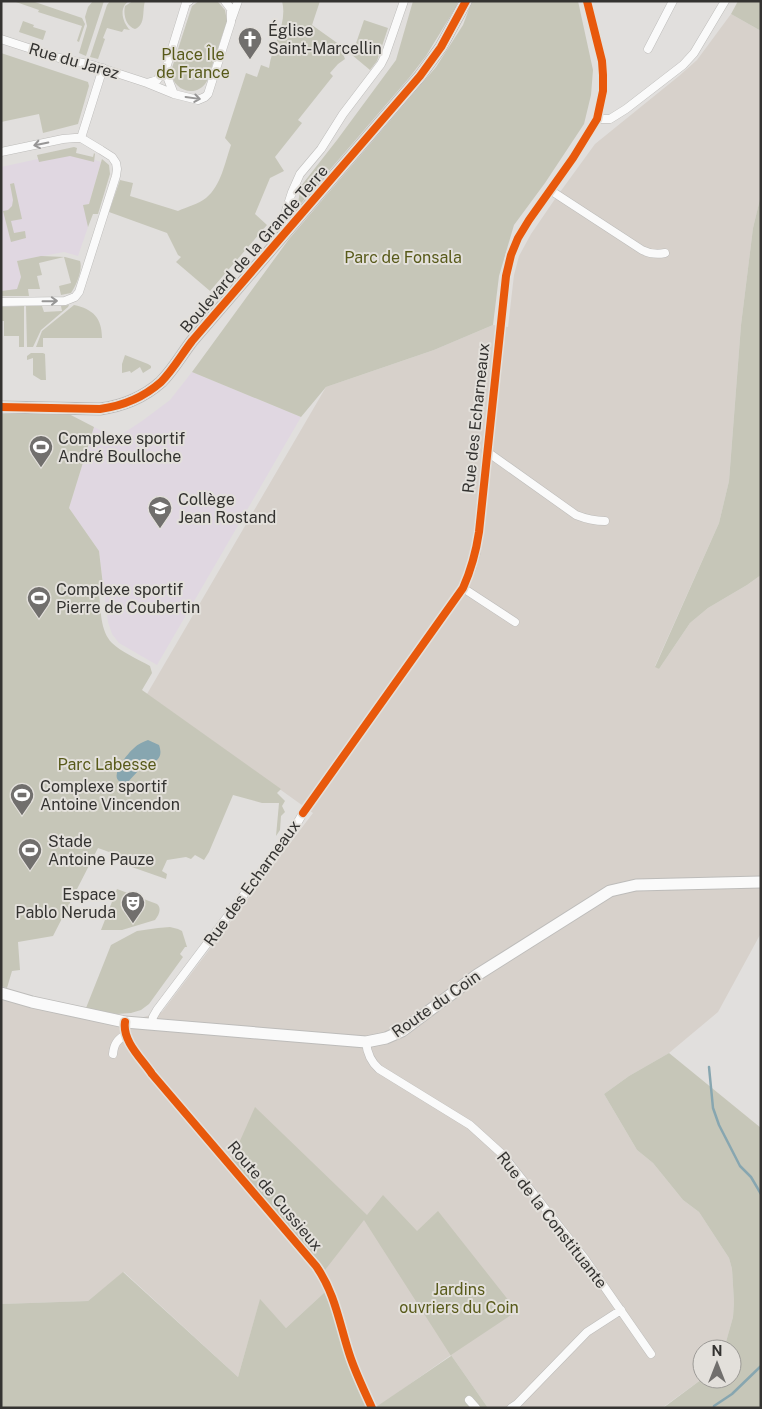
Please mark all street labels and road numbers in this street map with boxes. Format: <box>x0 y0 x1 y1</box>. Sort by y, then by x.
street label: Rue du Jarez <box>27 39 122 83</box>
street label: Boulevard de la Grande Terre <box>176 161 332 337</box>
street label: Rue des Echarneaux <box>459 342 493 494</box>
street label: Rue des Echarneaux <box>200 816 304 950</box>
street label: Route du Coin <box>388 967 484 1041</box>
street label: Route de Cussieux <box>223 1137 327 1255</box>
street label: Rue de la Constituante <box>493 1148 611 1292</box>

